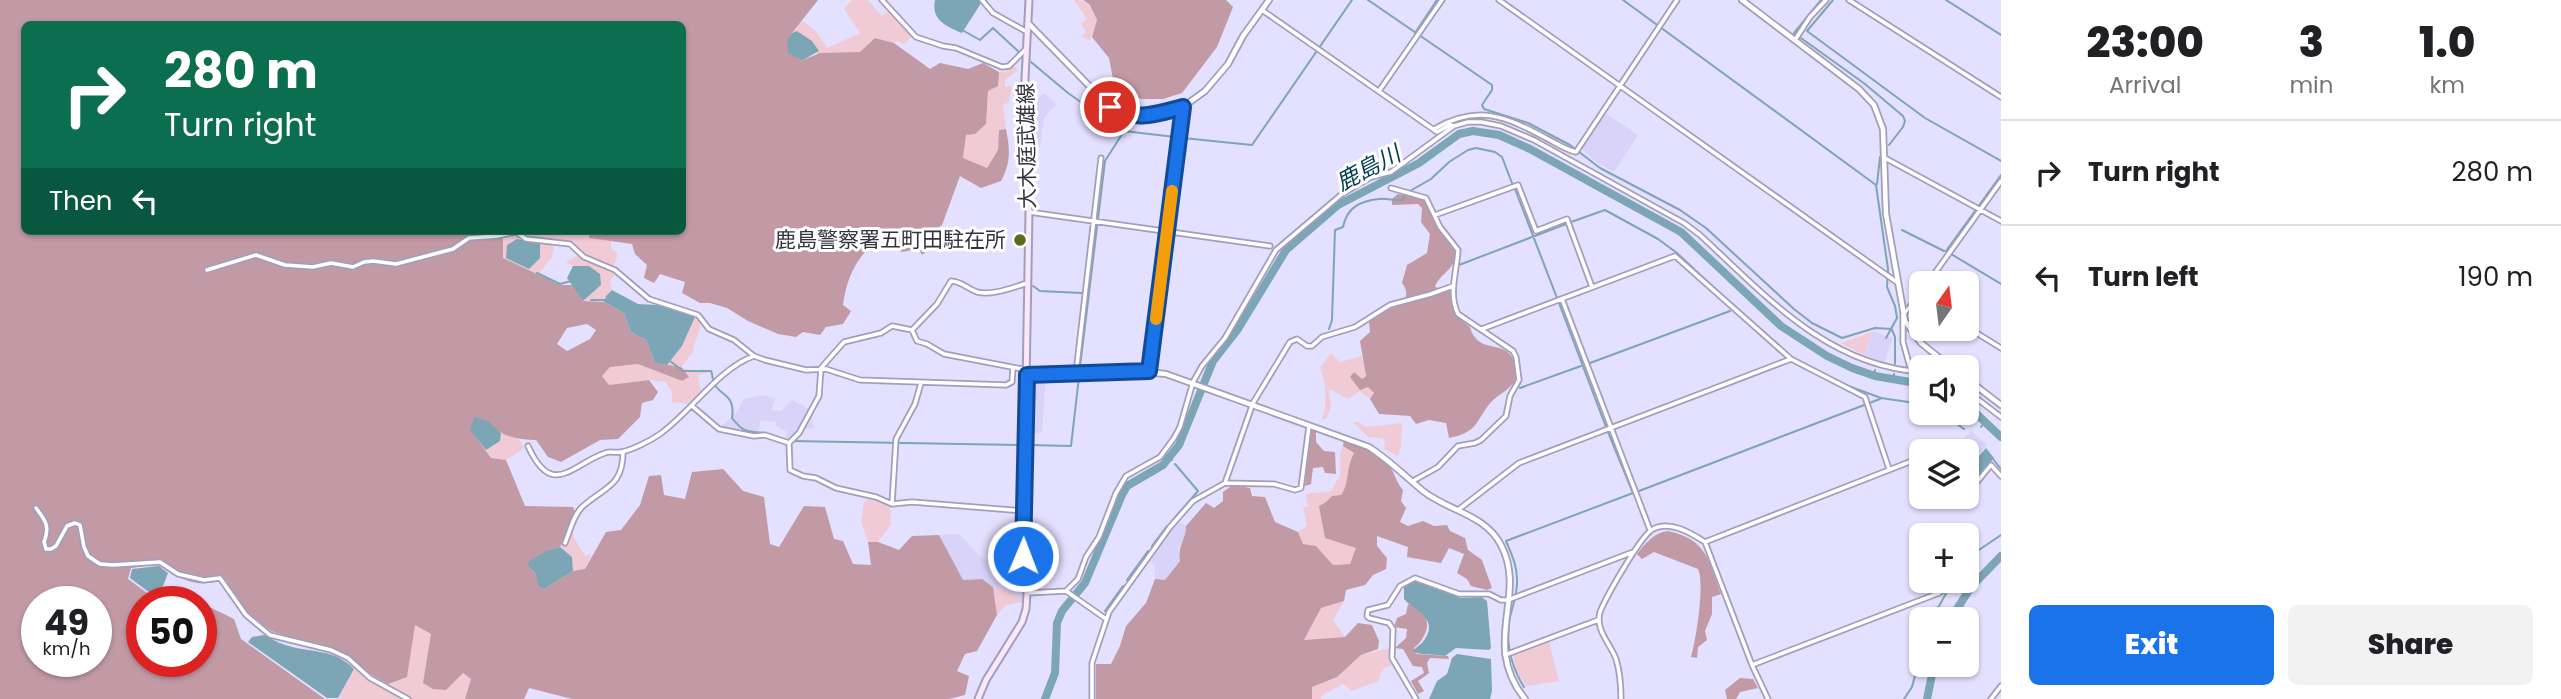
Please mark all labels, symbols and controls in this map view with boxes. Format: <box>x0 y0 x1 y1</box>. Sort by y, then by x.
text: 23:00 <box>2087 13 2204 72</box>
text: 3 <box>2299 13 2324 72</box>
text: 1.0 <box>2419 13 2475 72</box>
text: 280 m <box>164 37 318 105</box>
icon: right <box>49 49 140 140</box>
text: Arrival <box>2109 69 2181 101</box>
text: min <box>2289 69 2333 101</box>
text: km <box>2429 69 2465 101</box>
pin <box>1080 77 1140 137</box>
street label: 大木庭武雄線 <box>1011 83 1042 209</box>
icon: arrive <box>1091 88 1129 126</box>
text: Turn right <box>164 102 316 147</box>
water label: 鹿島川 <box>1330 136 1409 198</box>
icon: right <box>2029 154 2067 192</box>
text: Turn right <box>2088 154 2220 190</box>
text: 280 m <box>2452 154 2533 190</box>
icon: left <box>126 182 164 220</box>
text: Then <box>49 183 112 219</box>
place label: 鹿島警察署五町田駐在所 <box>775 225 1006 254</box>
marker: 鹿島警察署五町田駐在所 <box>1012 232 1028 248</box>
icon: left <box>2029 259 2067 297</box>
text: Turn left <box>2088 259 2199 295</box>
text: 190 m <box>2458 259 2533 295</box>
north arrow <box>1909 271 1979 341</box>
map controls <box>1909 271 1979 677</box>
button: sound <box>1909 355 1979 425</box>
button: layers <box>1909 439 1979 509</box>
position arrow <box>986 519 1060 593</box>
button: + <box>1909 523 1979 593</box>
speed limit sign: 50 <box>126 586 217 677</box>
text: 49 <box>44 598 89 647</box>
button: Exit <box>2029 605 2274 685</box>
button: Share <box>2288 605 2533 685</box>
button: − <box>1909 607 1979 677</box>
text: km/h <box>43 636 90 661</box>

